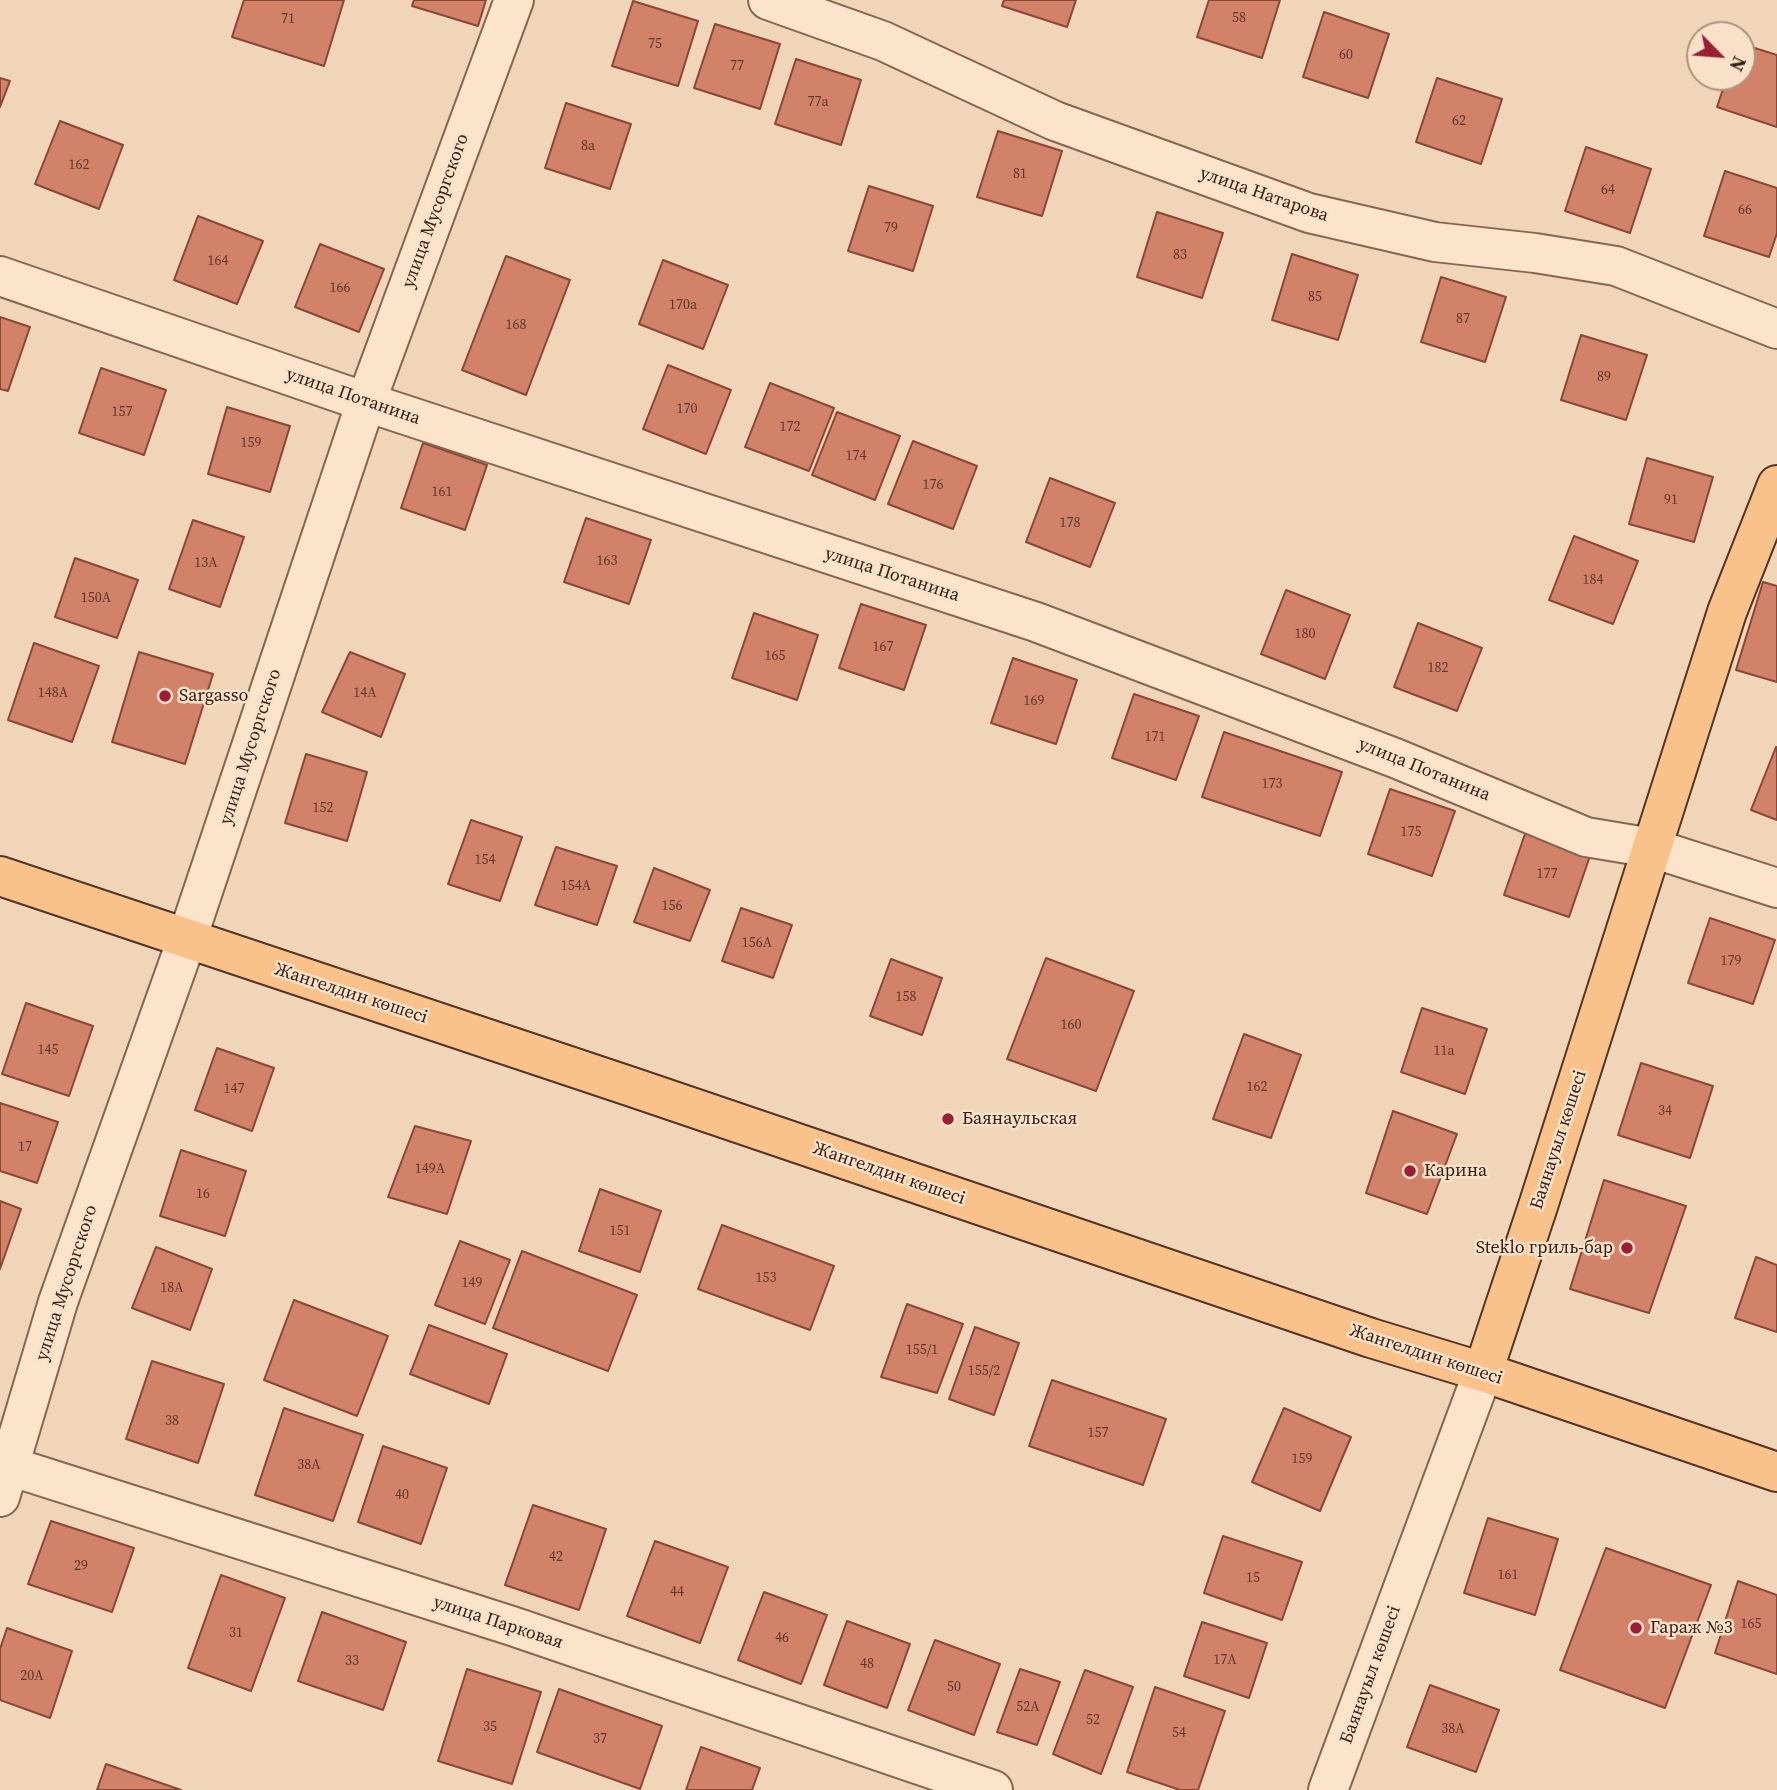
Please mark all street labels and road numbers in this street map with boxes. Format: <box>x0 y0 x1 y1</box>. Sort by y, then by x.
street label: улица Мусоргского <box>398 131 474 291</box>
street label: улица Натарова <box>1197 163 1331 227</box>
street label: улица Потанина <box>283 364 423 430</box>
street label: улица Потанина <box>822 543 962 607</box>
street label: улица Мусоргского <box>216 666 286 828</box>
street label: улица Потанина <box>1355 734 1493 806</box>
street label: Жангелдин көшесі <box>272 959 430 1029</box>
street label: Баянауыл көшесі <box>1526 1068 1592 1212</box>
street label: Жангелдин көшесі <box>810 1138 968 1210</box>
street label: улица Мусоргского <box>32 1202 102 1364</box>
street label: Жангелдин көшесі <box>1347 1320 1505 1390</box>
street label: улица Парковая <box>430 1592 566 1654</box>
street label: Баянауыл көшесі <box>1336 1603 1406 1747</box>

